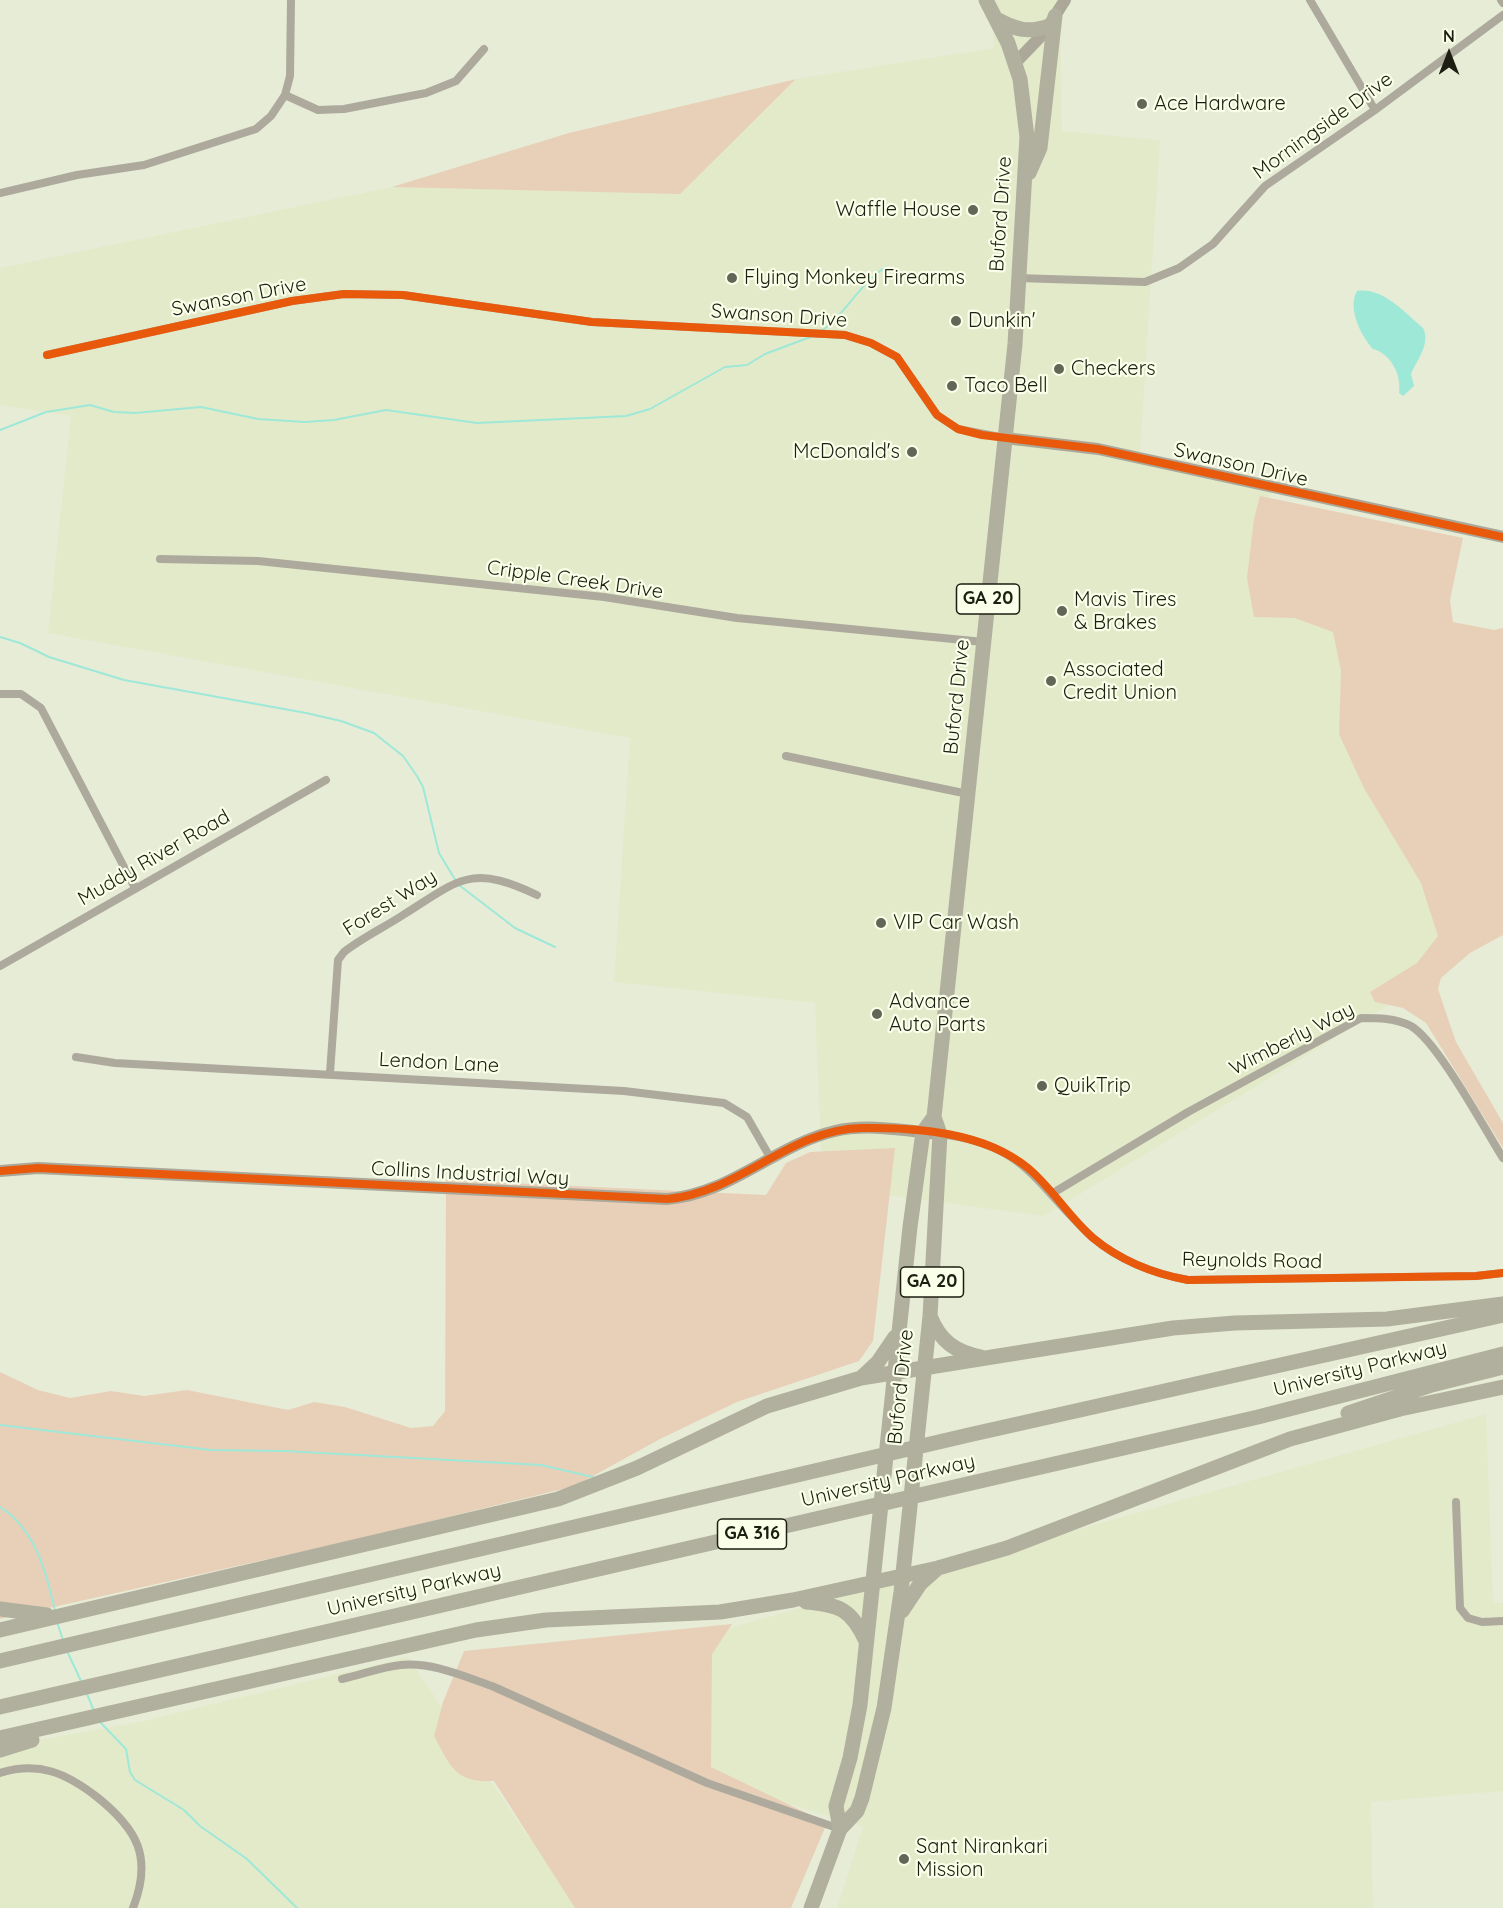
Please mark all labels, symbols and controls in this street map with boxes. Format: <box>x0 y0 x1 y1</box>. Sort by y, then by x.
north arrow <box>1419 24 1479 84</box>
text: N <box>1443 26 1455 46</box>
street label: Morningside Drive <box>1249 67 1397 185</box>
place label: Ace Hardware <box>1154 92 1286 116</box>
marker: Ace Hardware <box>1135 97 1149 111</box>
street label: Buford Drive <box>985 155 1017 273</box>
place label: Waffle House <box>835 198 961 222</box>
marker: Waffle House <box>966 203 980 217</box>
place label: Flying Monkey Firearms <box>744 266 965 290</box>
marker: Flying Monkey Firearms <box>725 271 739 285</box>
street label: Swanson Drive <box>170 272 308 322</box>
street label: Swanson Drive <box>710 299 848 333</box>
place label: Dunkin' <box>968 309 1036 333</box>
marker: Dunkin' <box>949 314 963 328</box>
place label: Checkers <box>1071 357 1156 381</box>
marker: Checkers <box>1052 362 1066 376</box>
place label: Taco Bell <box>964 374 1048 398</box>
marker: Taco Bell <box>945 379 959 393</box>
street label: Swanson Drive <box>1172 438 1310 492</box>
place label: McDonald's <box>793 440 900 464</box>
marker: McDonald's <box>905 445 919 459</box>
street label: Cripple Creek Drive <box>485 556 665 604</box>
road number: GA 20 <box>956 584 1020 614</box>
place label: Mavis Tires & Brakes <box>1074 588 1176 635</box>
marker: Mavis Tires & Brakes <box>1055 604 1069 618</box>
street label: Buford Drive <box>939 638 975 756</box>
place label: Associated Credit Union <box>1063 658 1177 705</box>
marker: Associated Credit Union <box>1044 674 1058 688</box>
street label: Muddy River Road <box>74 805 234 911</box>
street label: Forest Way <box>339 865 441 941</box>
place label: VIP Car Wash <box>893 911 1019 935</box>
marker: VIP Car Wash <box>874 916 888 930</box>
place label: Advance Auto Parts <box>889 990 986 1037</box>
street label: Wimberly Way <box>1226 997 1358 1081</box>
marker: Advance Auto Parts <box>870 1007 884 1021</box>
street label: Lendon Lane <box>378 1048 500 1078</box>
place label: QuikTrip <box>1054 1074 1131 1098</box>
marker: QuikTrip <box>1035 1079 1049 1093</box>
street label: Collins Industrial Way <box>370 1157 570 1191</box>
street label: Reynolds Road <box>1182 1248 1322 1274</box>
road number: GA 20 <box>900 1267 964 1297</box>
street label: Buford Drive <box>883 1328 919 1446</box>
street label: University Parkway <box>1271 1336 1449 1402</box>
street label: University Parkway <box>799 1449 977 1513</box>
road number: GA 316 <box>718 1519 786 1549</box>
street label: University Parkway <box>325 1558 503 1622</box>
place label: Sant Nirankari Mission <box>916 1835 1048 1882</box>
marker: Sant Nirankari Mission <box>897 1852 911 1866</box>

